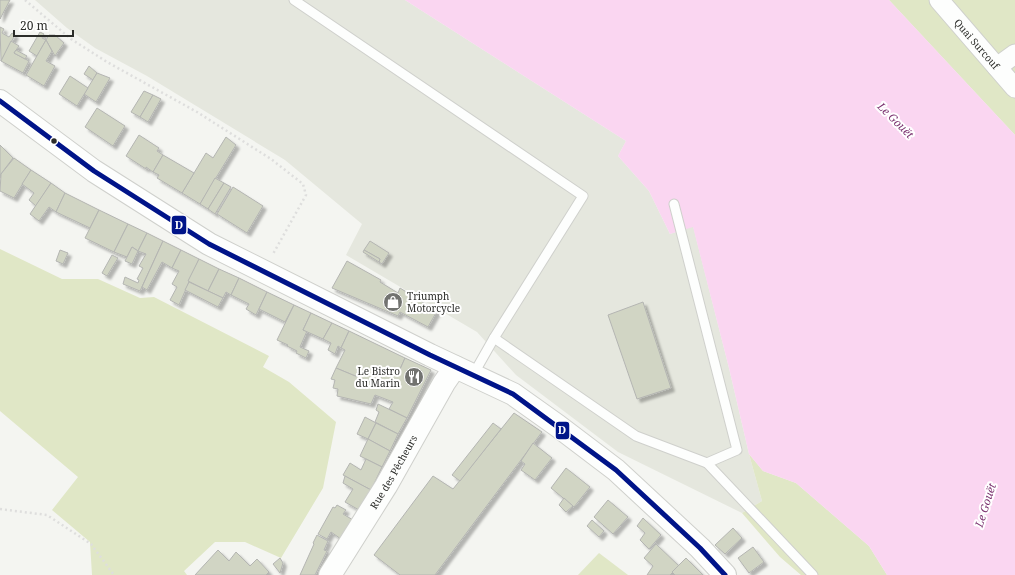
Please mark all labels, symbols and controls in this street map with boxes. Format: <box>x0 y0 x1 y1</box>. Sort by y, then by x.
scale bar <box>14 12 73 38</box>
street label: Quai Surcouf <box>951 16 1003 73</box>
text: 20 m <box>20 17 48 34</box>
water label: Le Gouët <box>874 98 918 142</box>
unlabelled marker <box>49 136 59 146</box>
line badge: D <box>171 215 187 235</box>
text: D <box>175 217 183 232</box>
place label: Triumph Motorcycle <box>407 289 460 315</box>
shop icon: Triumph Motorcycle <box>382 291 404 313</box>
place label: Le Bistro du Marin <box>356 364 401 390</box>
restaurant icon: Le Bistro du Marin <box>403 366 425 388</box>
line badge: D <box>555 421 570 440</box>
text: D <box>558 422 566 437</box>
street label: Rue des Pêcheurs <box>366 432 421 512</box>
water label: Le Gouët <box>971 480 999 530</box>

